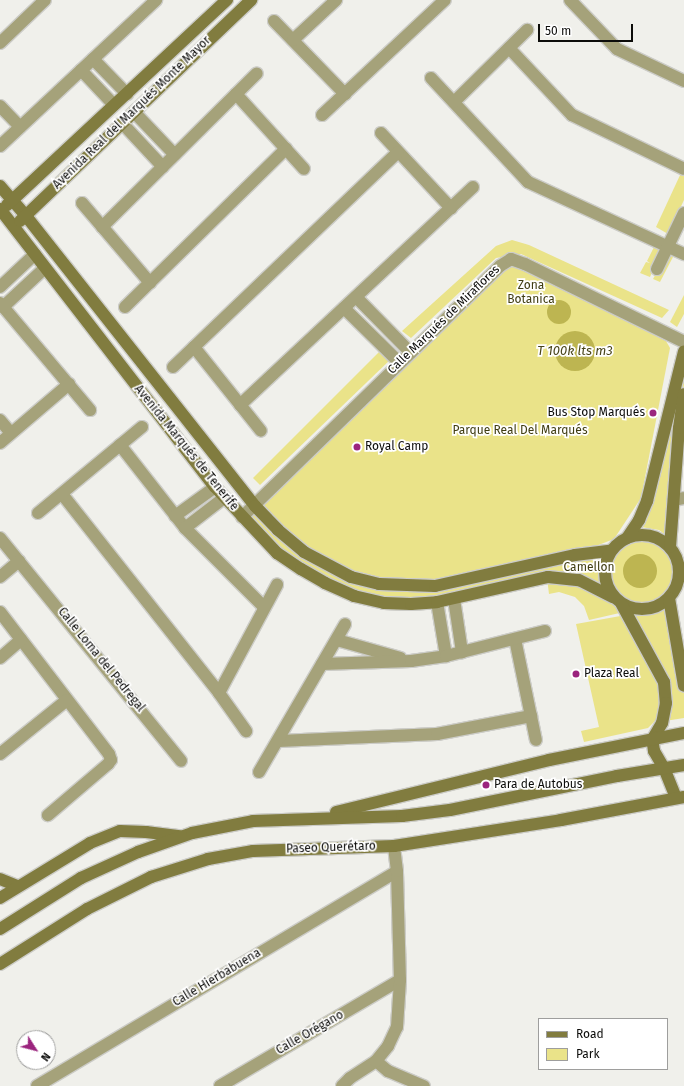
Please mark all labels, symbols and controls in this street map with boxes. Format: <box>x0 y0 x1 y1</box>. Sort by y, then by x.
scale bar <box>540 16 635 42</box>
text: 50 m <box>545 24 571 38</box>
street label: Avenida Real del Marqués Monte Mayor <box>50 34 214 192</box>
street label: Calle Marqués de Miraflores <box>385 263 503 377</box>
park label: Zona Botanica <box>507 279 555 307</box>
water label: T 100k lts m3 <box>537 343 613 359</box>
street label: Avenida Marqués de Tenerife <box>131 382 241 514</box>
place label: Bus Stop Marqués <box>547 406 645 420</box>
marker: Bus Stop Marqués <box>648 408 658 418</box>
park label: Parque Real Del Marqués <box>453 424 587 438</box>
place label: Royal Camp <box>365 440 428 454</box>
marker: Royal Camp <box>352 442 362 452</box>
park label: Camellon <box>564 561 614 575</box>
street label: Calle Loma del Pedregal <box>55 605 147 715</box>
place label: Plaza Real <box>584 667 639 681</box>
marker: Plaza Real <box>571 669 581 679</box>
place label: Para de Autobus <box>494 778 582 792</box>
marker: Para de Autobus <box>481 780 491 790</box>
street label: Paseo Querétaro <box>286 839 376 857</box>
street label: Calle Hierbabuena <box>170 946 264 1010</box>
street label: Calle Orégano <box>274 1008 346 1058</box>
legend <box>538 1018 668 1070</box>
text: Road <box>576 1027 604 1041</box>
north arrow <box>16 1030 56 1070</box>
text: Park <box>576 1047 600 1061</box>
text: N <box>38 1050 53 1064</box>

